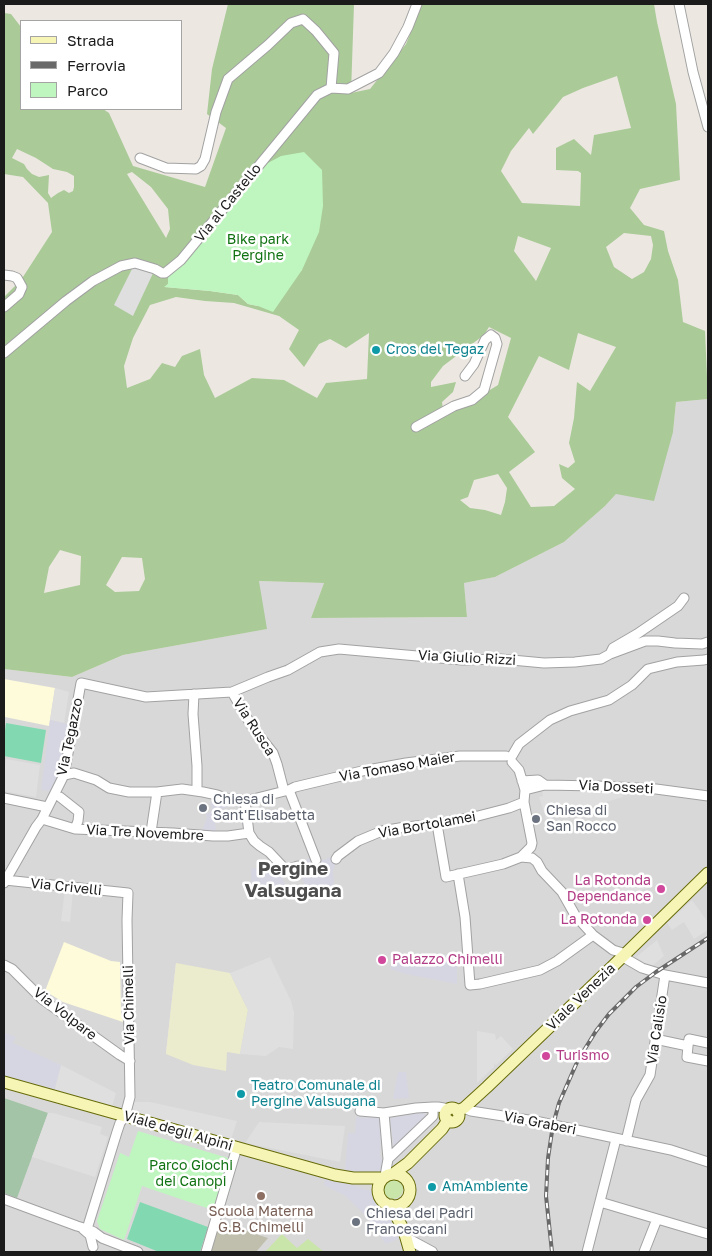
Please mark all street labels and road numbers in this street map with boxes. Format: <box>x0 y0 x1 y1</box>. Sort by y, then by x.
street label: Via al Castello <box>191 160 265 246</box>
street label: Via Giulio Rizzi <box>418 647 516 669</box>
street label: Via Rusca <box>229 695 279 759</box>
street label: Via Tegazzo <box>54 696 86 778</box>
street label: Via Tomaso Maier <box>338 749 456 785</box>
street label: Via Dosseti <box>578 777 654 797</box>
street label: Via Bortolamei <box>377 808 477 842</box>
street label: Via Tre Novembre <box>86 822 204 844</box>
street label: Via Crivelli <box>29 875 103 899</box>
street label: Viale Venezia <box>543 960 619 1034</box>
street label: Via Chimelli <box>120 965 138 1045</box>
street label: Via Volpare <box>30 984 100 1044</box>
street label: Via Calisio <box>643 994 671 1066</box>
street label: Viale degli Alpini <box>122 1107 234 1155</box>
street label: Via Graberi <box>502 1108 578 1138</box>

